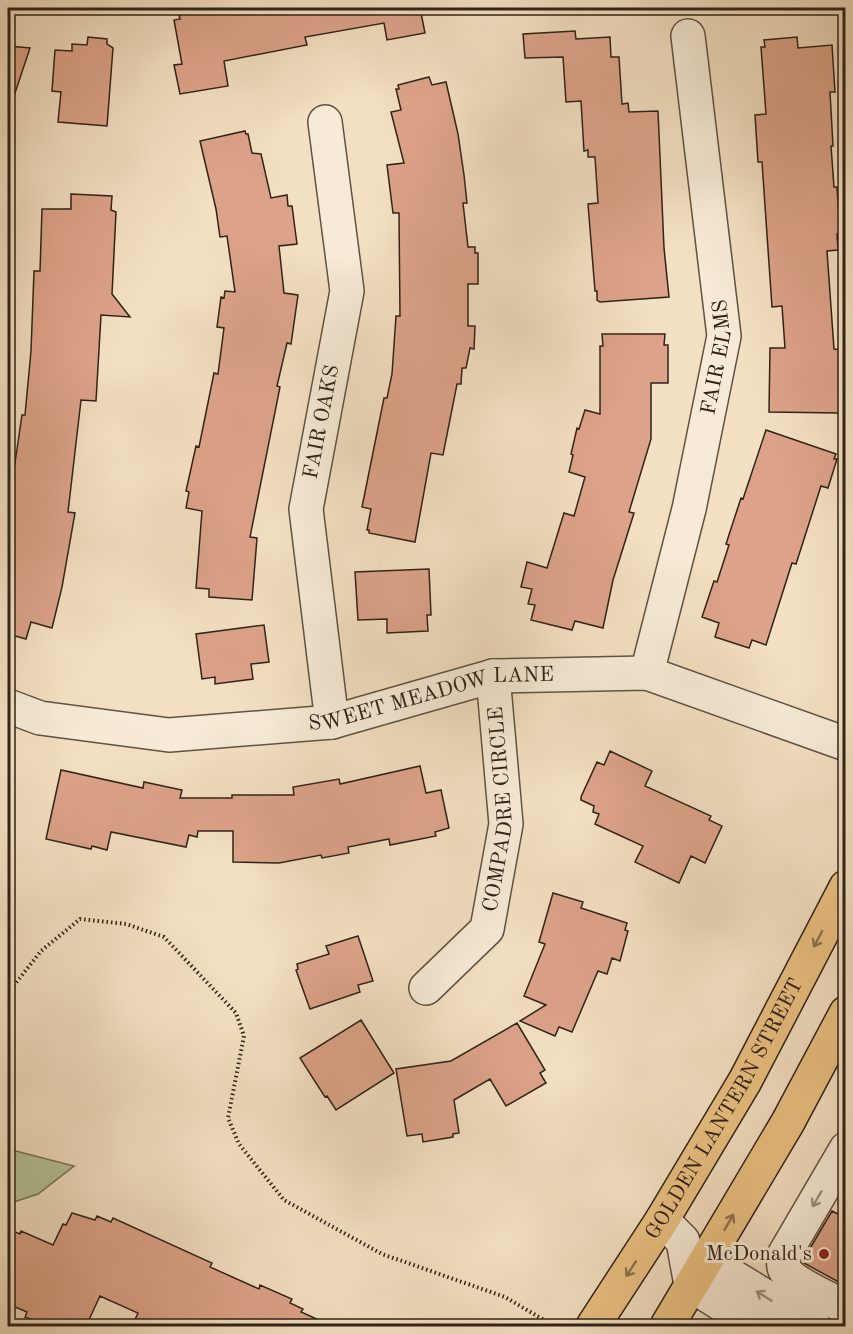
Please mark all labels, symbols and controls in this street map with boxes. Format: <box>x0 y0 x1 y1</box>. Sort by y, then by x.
street label: FAIR ELMS <box>698 298 735 417</box>
street label: FAIR OAKS <box>301 363 343 481</box>
street label: SWEET MEADOW LANE <box>307 664 554 735</box>
street label: COMPADRE CIRCLE <box>480 706 517 914</box>
one-way arrow <box>812 930 824 947</box>
street label: GOLDEN LANTERN STREET <box>642 975 807 1243</box>
one-way arrow <box>810 1190 822 1207</box>
one-way arrow <box>723 1214 735 1231</box>
place label: McDonald's <box>706 1244 812 1265</box>
marker: McDonald's <box>817 1247 831 1261</box>
one-way arrow <box>624 1260 636 1277</box>
one-way arrow <box>756 1289 773 1301</box>

